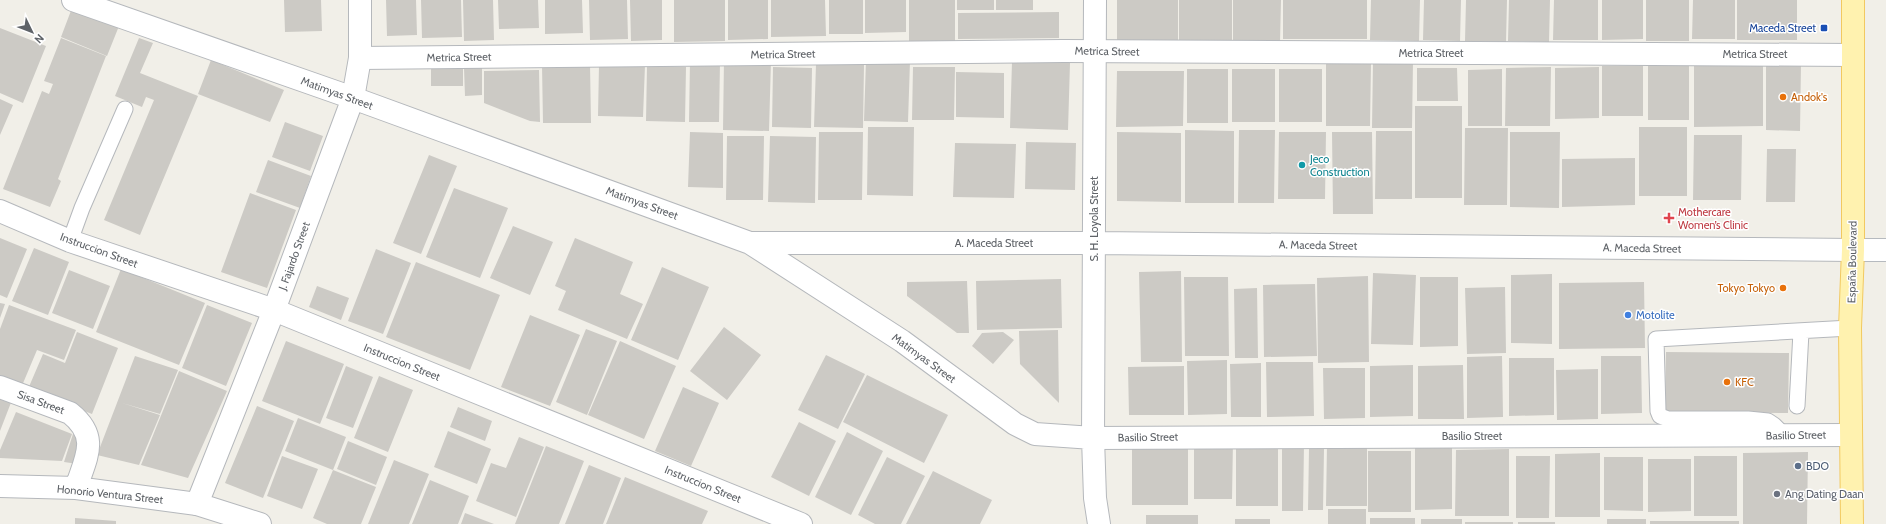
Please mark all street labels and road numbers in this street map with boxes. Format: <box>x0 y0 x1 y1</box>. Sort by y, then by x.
street label: Metrica Street <box>1074 43 1140 59</box>
street label: Metrica Street <box>750 46 816 62</box>
street label: Metrica Street <box>1399 46 1464 60</box>
street label: Metrica Street <box>1723 47 1788 61</box>
street label: Metrica Street <box>426 49 492 65</box>
street label: Matimyas Street <box>299 73 375 113</box>
street label: S. H. Loyola Street <box>1087 176 1101 262</box>
street label: Matimyas Street <box>604 183 680 223</box>
street label: J. Fajardo Street <box>275 220 313 293</box>
street label: España Boulevard <box>1844 221 1860 303</box>
street label: Instruccion Street <box>58 229 140 271</box>
street label: A. Maceda Street <box>955 236 1033 250</box>
street label: A. Maceda Street <box>1279 237 1358 253</box>
street label: A. Maceda Street <box>1603 240 1682 256</box>
street label: Matimyas Street <box>889 330 959 386</box>
street label: Instruccion Street <box>362 340 443 384</box>
street label: Sisa Street <box>15 387 67 417</box>
street label: Basilio Street <box>1766 427 1827 443</box>
street label: Basilio Street <box>1118 429 1179 445</box>
street label: Basilio Street <box>1442 429 1503 443</box>
street label: Instruccion Street <box>663 462 744 506</box>
street label: Honorio Ventura Street <box>56 481 164 507</box>

